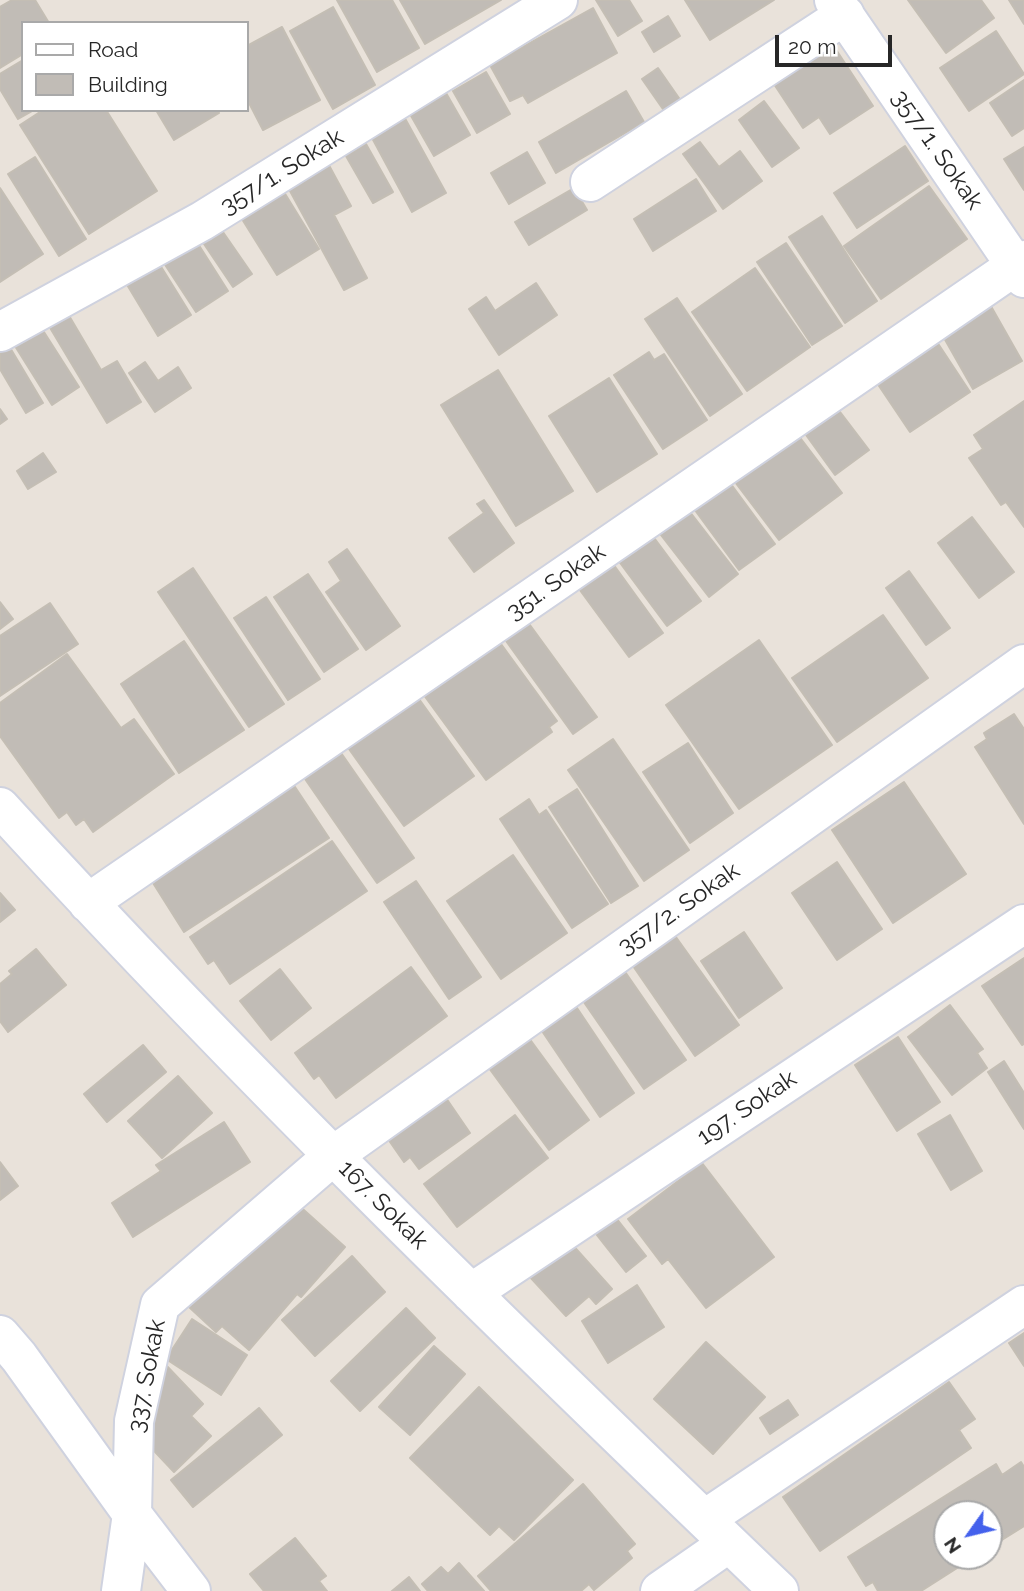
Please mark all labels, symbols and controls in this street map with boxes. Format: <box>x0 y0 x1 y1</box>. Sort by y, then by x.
legend <box>21 21 248 112</box>
scale bar <box>779 21 896 65</box>
text: 20 m <box>788 34 836 59</box>
text: Road <box>88 37 138 62</box>
text: Building <box>88 72 168 97</box>
street label: 357/1. Sokak <box>885 85 989 215</box>
street label: 357/1. Sokak <box>215 123 349 221</box>
street label: 351. Sokak <box>501 537 611 627</box>
street label: 357/2. Sokak <box>613 857 745 961</box>
street label: 197. Sokak <box>692 1064 802 1152</box>
street label: 167. Sokak <box>333 1155 433 1255</box>
street label: 337. Sokak <box>122 1317 172 1435</box>
north arrow <box>933 1500 1003 1570</box>
text: N <box>939 1533 965 1558</box>

